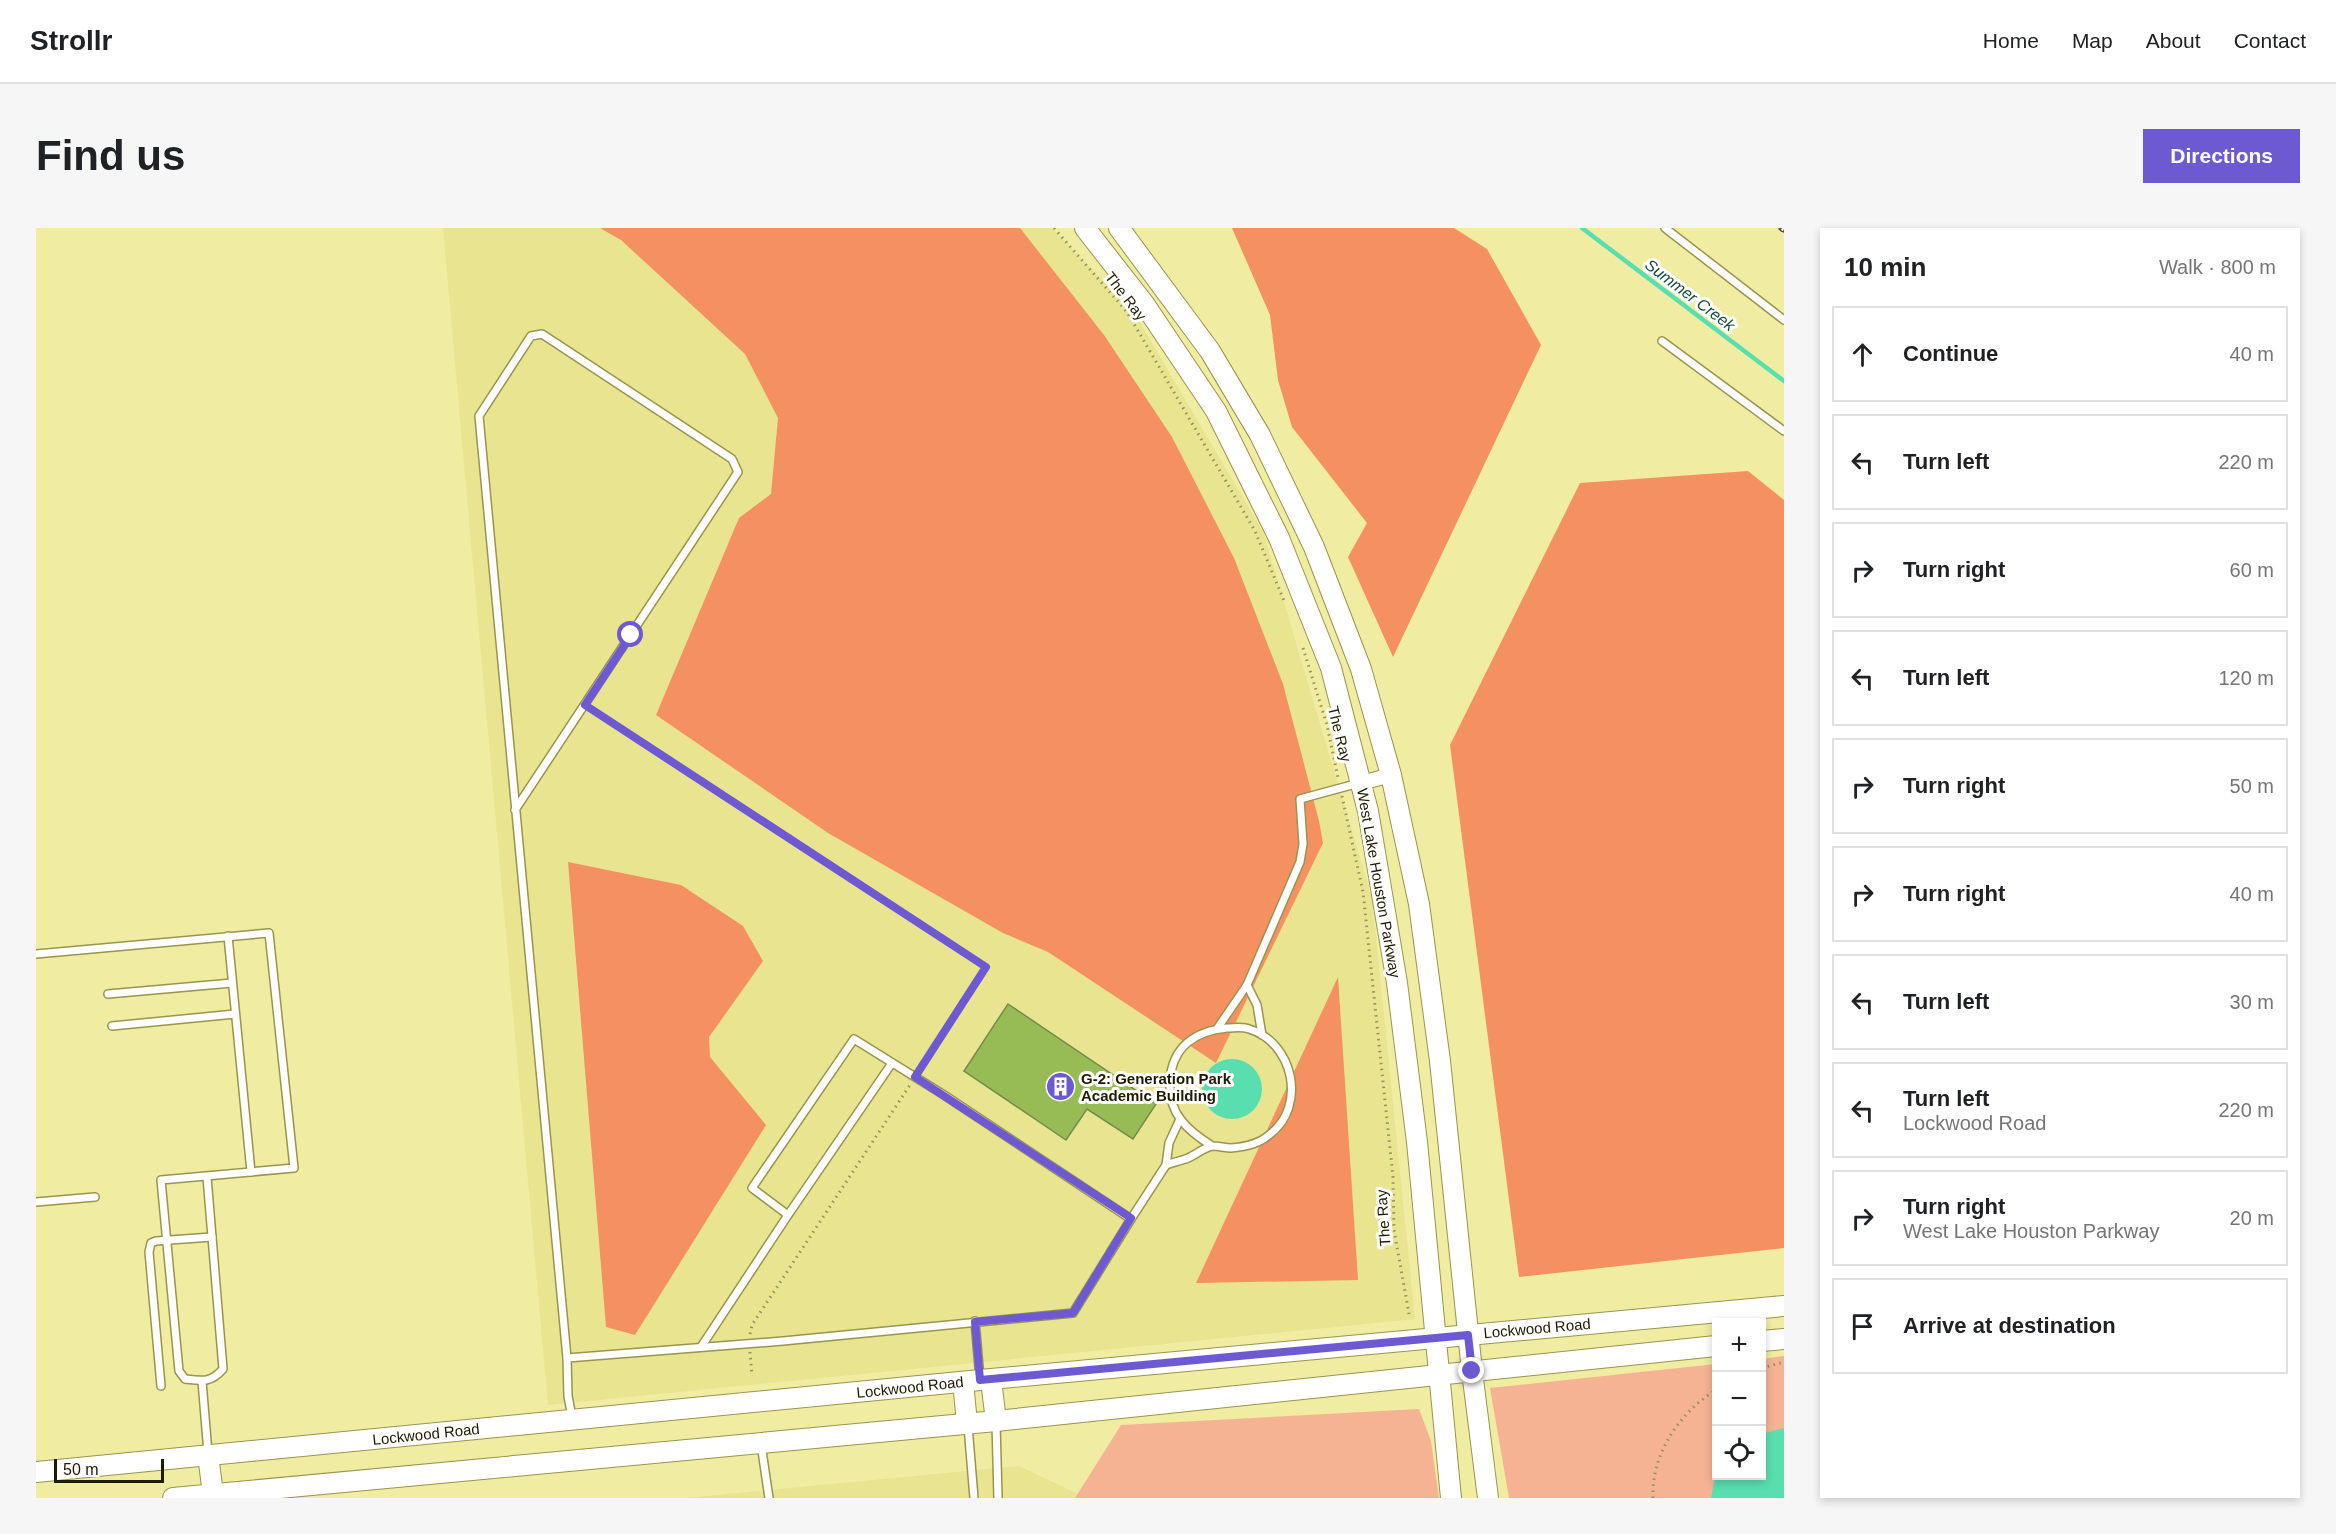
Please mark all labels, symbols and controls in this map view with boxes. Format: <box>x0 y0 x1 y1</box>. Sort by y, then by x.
text: Strollr <box>30 25 112 56</box>
text: Home <box>1983 29 2039 52</box>
text: Map <box>2072 29 2113 52</box>
text: About <box>2146 29 2201 52</box>
text: Contact <box>2234 29 2306 52</box>
button: Directions <box>2143 129 2300 183</box>
text: Find us <box>36 132 185 179</box>
text: 10 min <box>1844 252 1926 282</box>
water label: Summer Creek <box>1642 256 1739 335</box>
text: Walk · 800 m <box>2159 256 2276 278</box>
street label: The Ray <box>1102 268 1150 324</box>
icon: ahead <box>1846 338 1879 371</box>
text: Continue <box>1903 341 1998 366</box>
text: 40 m <box>2230 343 2274 365</box>
icon: left <box>1846 446 1879 479</box>
text: Turn left <box>1903 449 1989 474</box>
text: 220 m <box>2218 451 2274 473</box>
icon: right <box>1846 554 1879 587</box>
text: Turn right <box>1903 557 2005 582</box>
text: 60 m <box>2230 559 2274 581</box>
route start <box>617 621 643 647</box>
icon: left <box>1846 662 1879 695</box>
text: Turn left <box>1903 665 1989 690</box>
text: 120 m <box>2218 667 2274 689</box>
street label: The Ray <box>1325 704 1355 764</box>
icon: right <box>1846 770 1879 803</box>
text: Turn right <box>1903 773 2005 798</box>
text: 50 m <box>2230 775 2274 797</box>
street label: West Lake Houston Parkway <box>1354 787 1404 980</box>
icon: right <box>1846 878 1879 911</box>
text: Turn right <box>1903 881 2005 906</box>
text: 40 m <box>2230 883 2274 905</box>
icon: left <box>1846 986 1879 1019</box>
text: Turn left <box>1903 989 1989 1014</box>
text: 30 m <box>2230 991 2274 1013</box>
place label: G-2: Generation Park Academic Building <box>1081 1070 1232 1104</box>
building icon: G-2: Generation Park Academic Building <box>1044 1071 1076 1103</box>
text: Turn left <box>1903 1086 1989 1111</box>
icon: left <box>1846 1094 1879 1127</box>
text: 220 m <box>2218 1099 2274 1121</box>
text: Lockwood Road <box>1903 1112 2046 1134</box>
street label: The Ray <box>1373 1189 1393 1247</box>
text: Turn right <box>1903 1194 2005 1219</box>
icon: right <box>1846 1202 1879 1235</box>
text: 20 m <box>2230 1207 2274 1229</box>
text: West Lake Houston Parkway <box>1903 1220 2159 1242</box>
icon: arrive <box>1846 1310 1879 1343</box>
text: Arrive at destination <box>1903 1313 2116 1338</box>
street label: Lockwood Road <box>1483 1315 1591 1341</box>
map controls <box>1712 1318 1766 1480</box>
button: + <box>1712 1318 1766 1372</box>
route end <box>1458 1357 1484 1383</box>
button: − <box>1712 1372 1766 1426</box>
street label: Lockwood Road <box>856 1373 964 1401</box>
street label: Lockwood Road <box>372 1420 480 1448</box>
button: locate <box>1712 1426 1766 1480</box>
scale bar <box>54 1456 164 1484</box>
text: 50 m <box>63 1461 99 1478</box>

